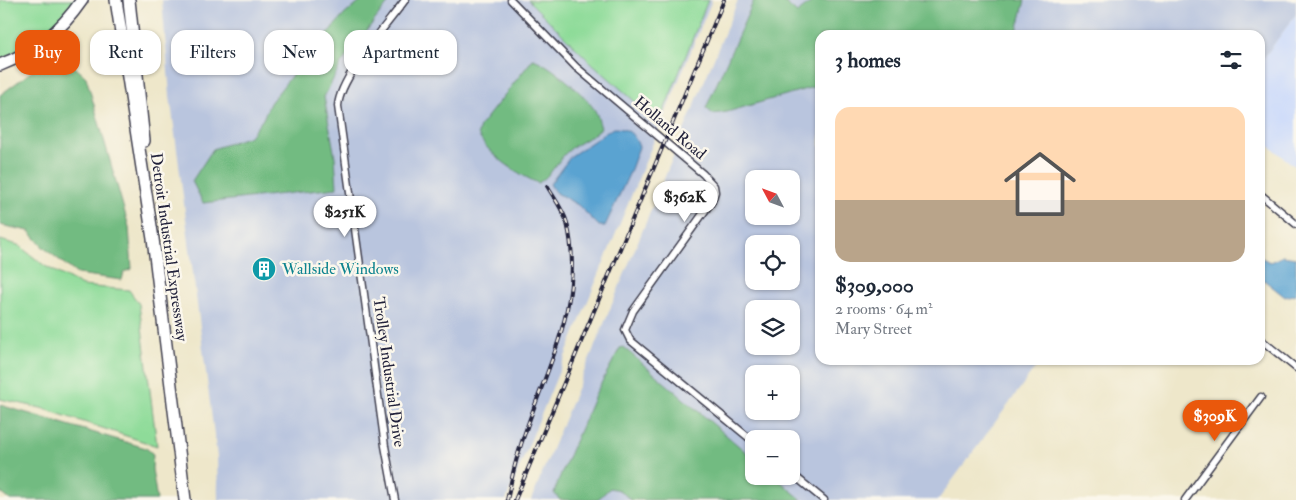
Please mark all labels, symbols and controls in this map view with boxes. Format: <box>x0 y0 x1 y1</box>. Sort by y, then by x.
chip: Buy <box>15 30 80 75</box>
chip: Rent <box>90 30 161 75</box>
chip: Filters <box>171 30 254 75</box>
chip: New <box>264 30 334 75</box>
chip: Apartment <box>344 30 457 75</box>
icon: filters <box>1217 46 1245 74</box>
text: 3 homes <box>835 47 901 74</box>
street label: Holland Road <box>630 92 710 164</box>
icon: home <box>995 139 1085 229</box>
street label: Detroit Industrial Expressway <box>145 151 192 344</box>
north arrow <box>745 170 800 225</box>
map controls <box>745 170 800 485</box>
pin: $362K <box>650 180 720 223</box>
text: $362K <box>664 187 706 207</box>
pin: $251K <box>310 196 380 238</box>
text: $251K <box>324 202 366 222</box>
button: locate <box>745 235 800 290</box>
building icon: Wallside Windows <box>251 256 277 282</box>
place label: Wallside Windows <box>281 259 399 279</box>
text: $309,000 <box>835 272 914 299</box>
street label: Trolley Industrial Drive <box>369 296 409 449</box>
text: 2 rooms · 64 m² <box>835 299 933 319</box>
button: layers <box>745 300 800 355</box>
text: Mary Street <box>835 319 912 339</box>
button: + <box>745 365 800 420</box>
pin: $309K <box>1180 400 1250 442</box>
text: $309K <box>1194 406 1236 426</box>
button: − <box>745 430 800 485</box>

